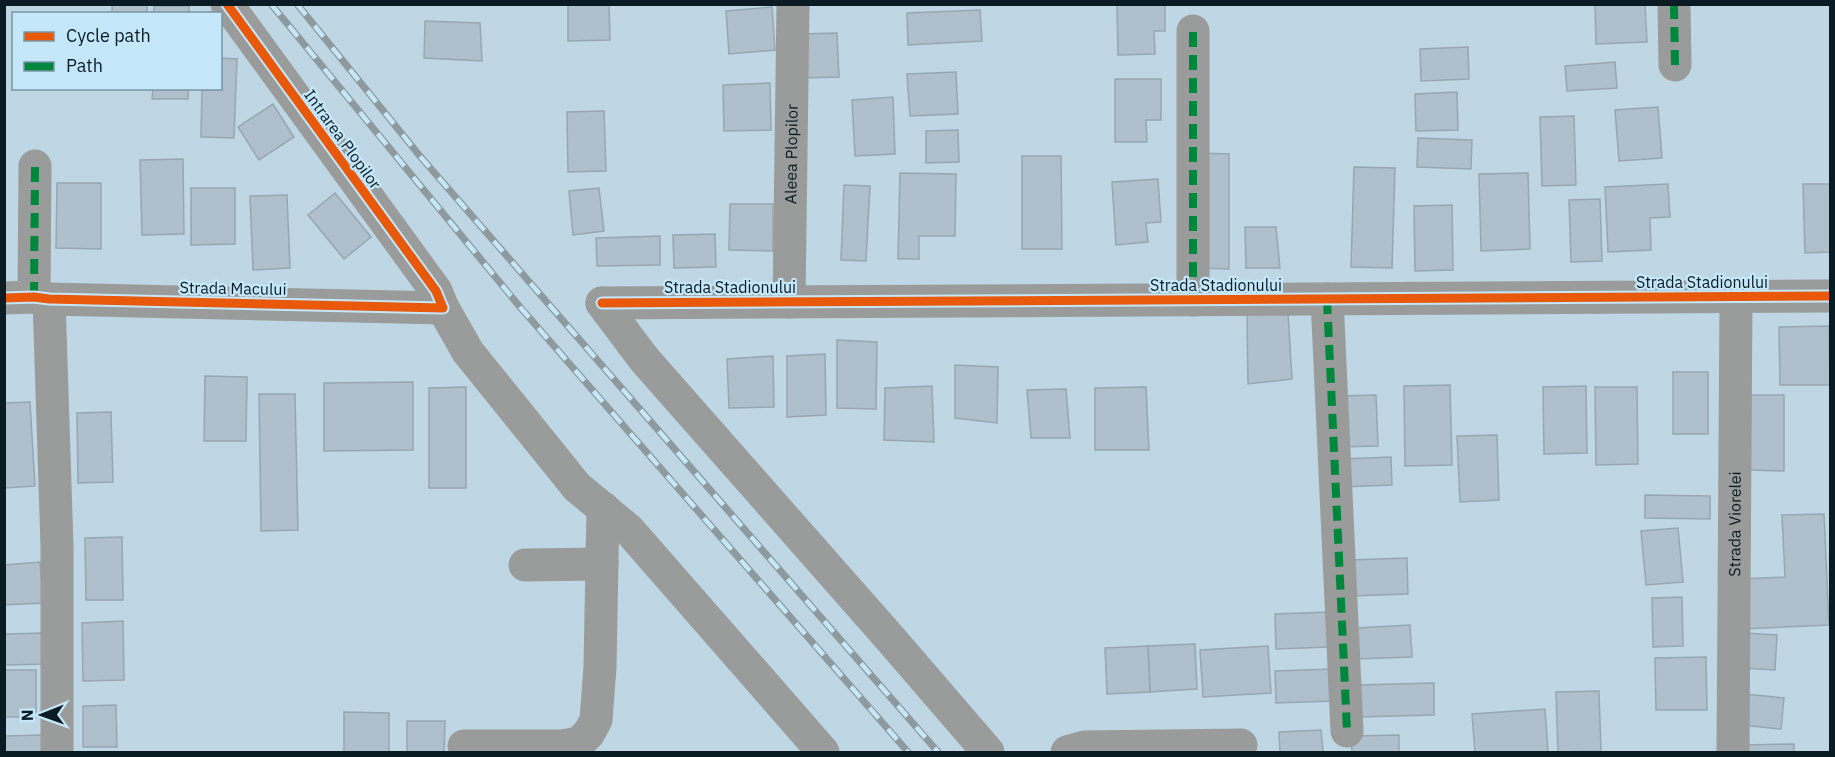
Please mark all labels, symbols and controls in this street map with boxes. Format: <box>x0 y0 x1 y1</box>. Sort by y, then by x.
legend <box>12 12 222 90</box>
text: Cycle path <box>66 24 151 47</box>
text: Path <box>66 54 103 77</box>
street label: Intrarea Plopilor <box>300 85 386 193</box>
street label: Aleea Plopilor <box>780 104 802 204</box>
street label: Strada Stadionului <box>1636 272 1768 292</box>
street label: Strada Stadionului <box>1150 275 1282 295</box>
street label: Strada Macului <box>179 277 287 299</box>
street label: Strada Stadionului <box>664 277 796 297</box>
street label: Strada Viorelei <box>1724 471 1745 577</box>
north arrow <box>12 685 72 745</box>
text: N <box>17 709 37 721</box>

